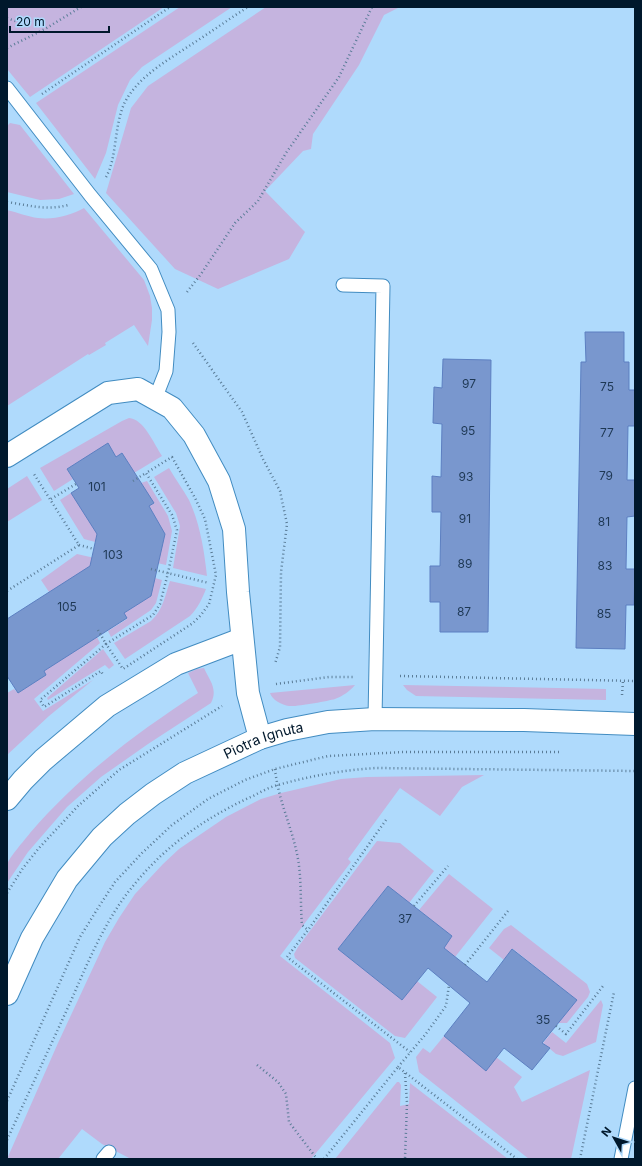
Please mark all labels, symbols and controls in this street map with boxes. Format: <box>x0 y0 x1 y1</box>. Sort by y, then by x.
scale bar <box>10 8 109 34</box>
text: 20 m <box>16 14 45 29</box>
house number: 97 <box>462 376 476 391</box>
house number: 75 <box>600 379 614 394</box>
house number: 95 <box>461 423 475 438</box>
house number: 77 <box>600 425 614 440</box>
house number: 79 <box>599 468 613 483</box>
house number: 93 <box>459 469 473 484</box>
house number: 101 <box>88 479 106 494</box>
house number: 91 <box>459 511 471 526</box>
house number: 81 <box>598 514 610 529</box>
house number: 103 <box>103 547 123 562</box>
house number: 89 <box>458 556 472 571</box>
house number: 83 <box>598 558 612 573</box>
house number: 105 <box>57 599 77 614</box>
house number: 87 <box>457 604 471 619</box>
house number: 85 <box>597 606 611 621</box>
street label: Piotra Ignuta <box>221 718 305 762</box>
house number: 37 <box>398 911 412 926</box>
house number: 35 <box>536 1012 550 1027</box>
north arrow <box>594 1118 634 1158</box>
text: N <box>598 1124 614 1139</box>

